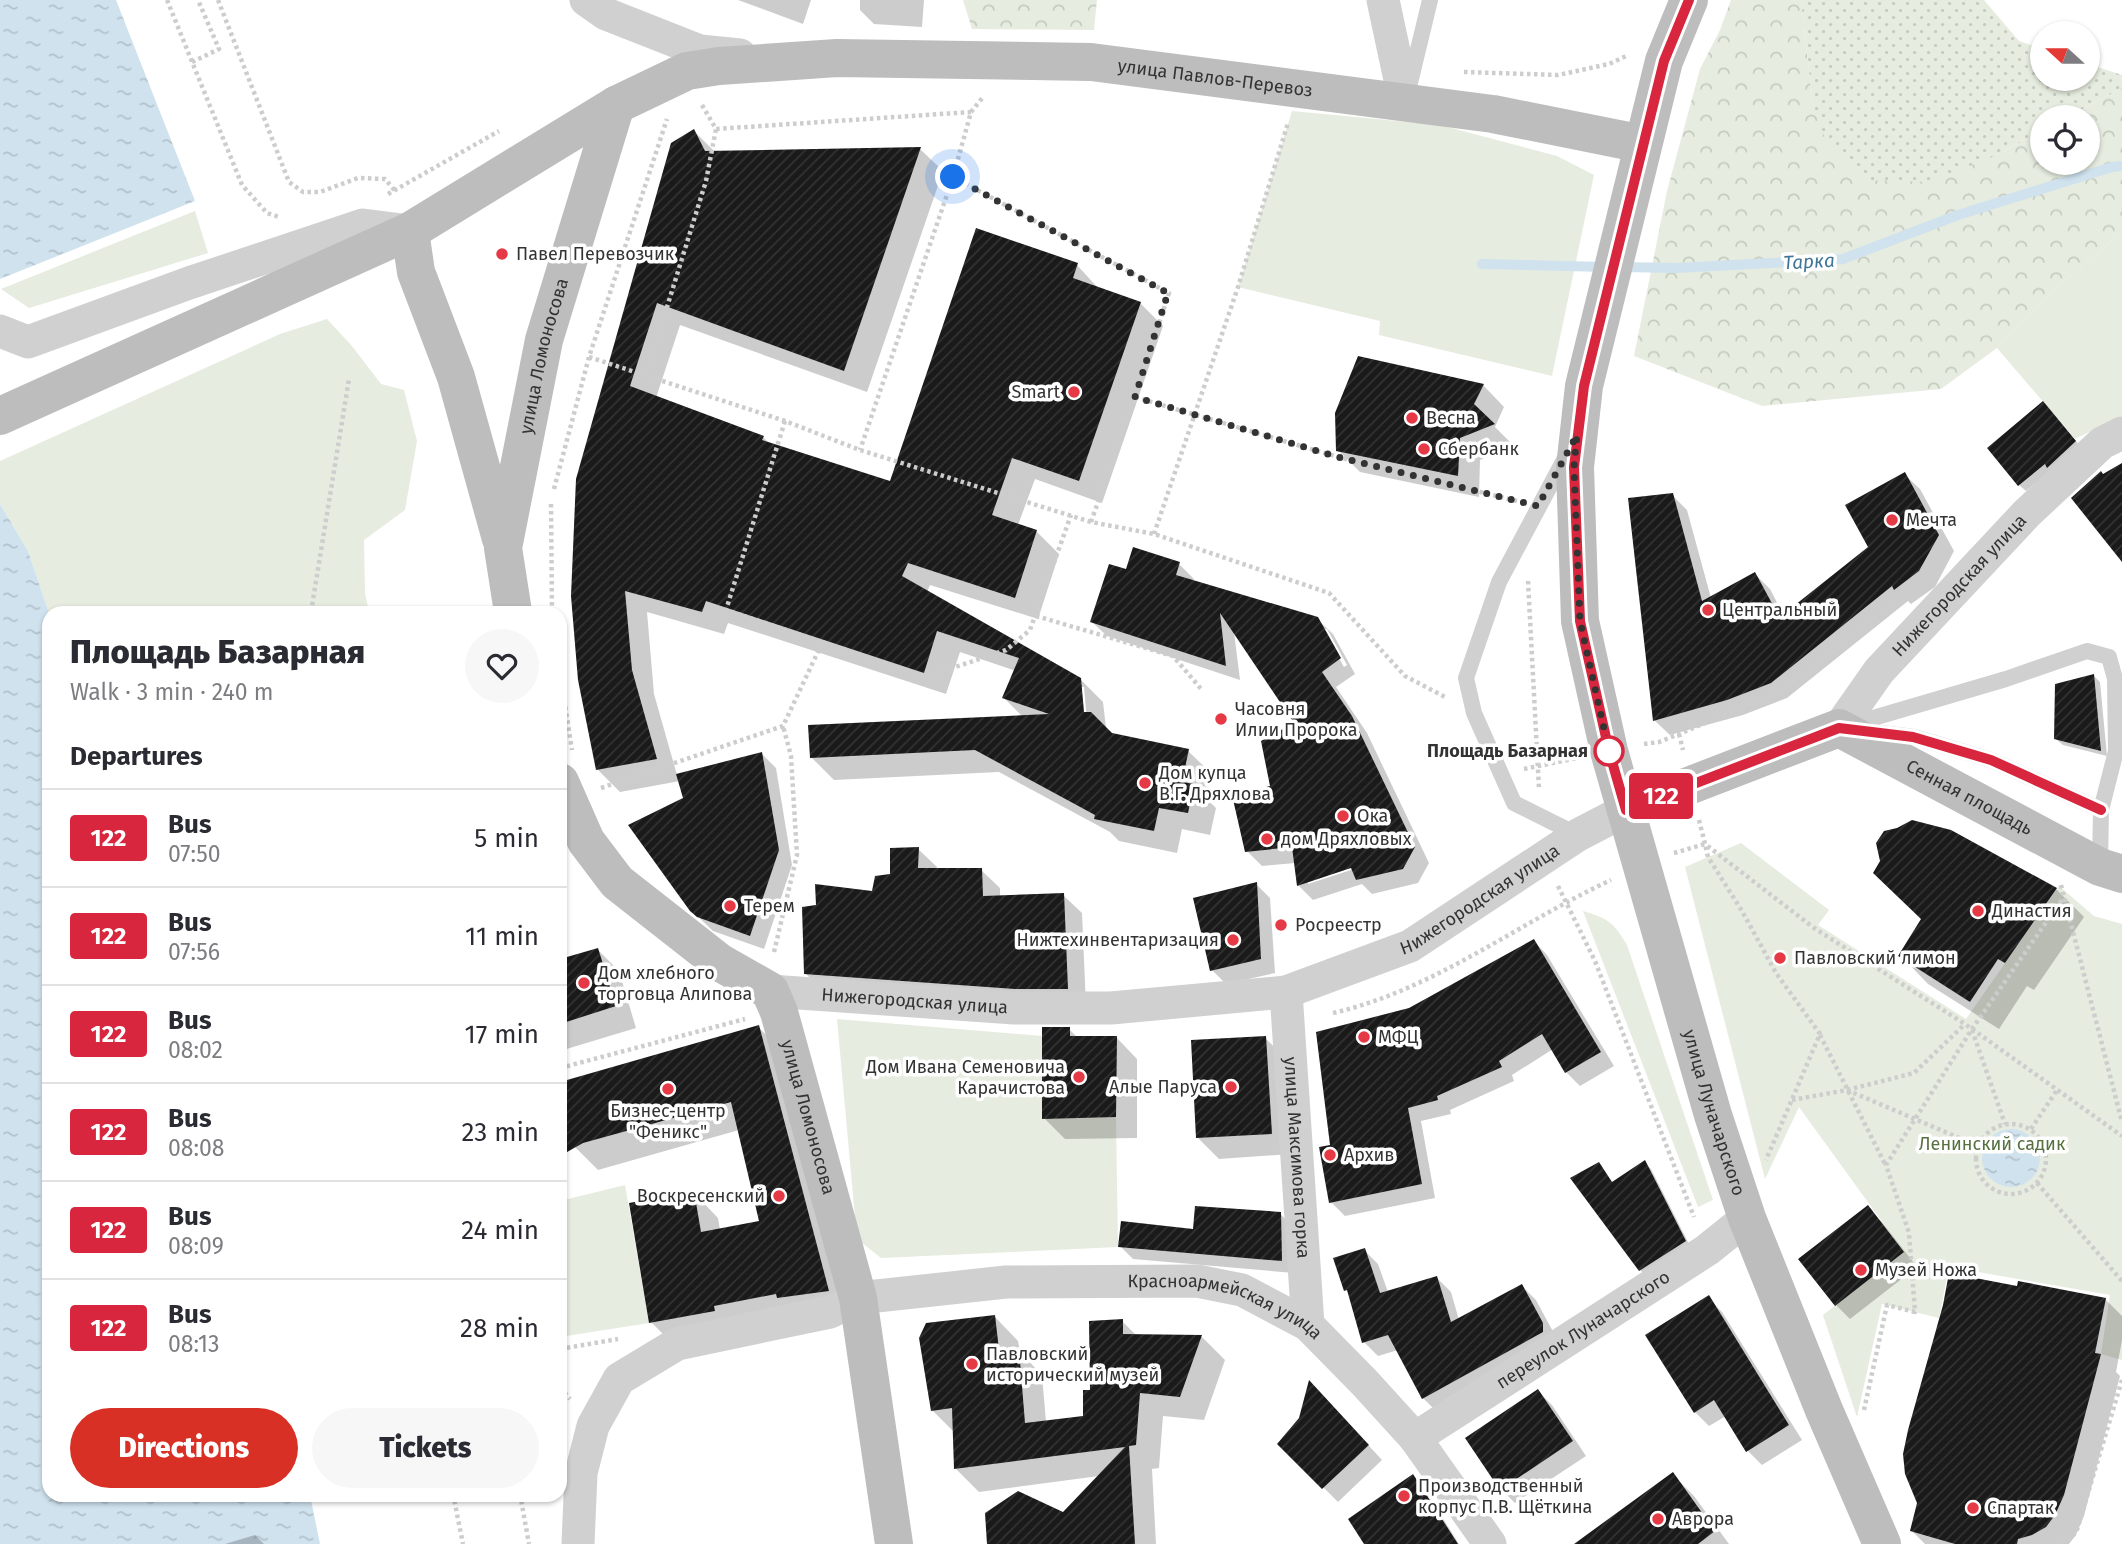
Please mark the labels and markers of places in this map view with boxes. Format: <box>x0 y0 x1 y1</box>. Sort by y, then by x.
place label: Павел Перевозчик <box>516 243 675 265</box>
marker: Павел Перевозчик <box>494 246 510 262</box>
place label: Smart <box>1012 381 1060 403</box>
marker: Smart <box>1066 384 1082 400</box>
place label: Весна <box>1426 407 1476 429</box>
marker: Весна <box>1404 410 1420 426</box>
place label: Сбербанк <box>1438 438 1519 460</box>
marker: Сбербанк <box>1416 441 1432 457</box>
place label: Мечта <box>1906 509 1957 531</box>
marker: Мечта <box>1884 512 1900 528</box>
place label: Центральный <box>1722 599 1837 621</box>
marker: Центральный <box>1700 602 1716 618</box>
place label: Часовня Илии Пророка <box>1235 698 1357 741</box>
marker: Часовня Илии Пророка <box>1213 711 1229 727</box>
marker: Площадь Базарная <box>1594 736 1624 766</box>
place label: Площадь Базарная <box>1427 740 1588 762</box>
place label: Дом купца В.Г. Дряхлова <box>1158 762 1271 805</box>
marker: Дом купца В.Г. Дряхлова <box>1137 775 1153 791</box>
place label: Ока <box>1357 805 1388 827</box>
marker: Ока <box>1335 808 1351 824</box>
place label: дом Дряхловых <box>1281 828 1412 850</box>
marker: дом Дряхловых <box>1259 831 1275 847</box>
place label: Терем <box>744 895 795 917</box>
marker: Терем <box>722 898 738 914</box>
place label: Династия <box>1991 900 2072 922</box>
marker: Династия <box>1970 903 1986 919</box>
place label: Росреестр <box>1295 914 1382 936</box>
marker: Росреестр <box>1273 917 1289 933</box>
place label: Нижтехинвентаризация <box>1016 929 1219 951</box>
marker: Нижтехинвентаризация <box>1225 932 1241 948</box>
place label: Павловский лимон <box>1794 947 1956 969</box>
marker: Павловский лимон <box>1772 950 1788 966</box>
place label: Дом хлебного торговца Алипова <box>597 962 752 1005</box>
marker: Дом хлебного торговца Алипова <box>576 975 592 991</box>
place label: МФЦ <box>1378 1026 1419 1048</box>
marker: МФЦ <box>1356 1029 1372 1045</box>
place label: Дом Ивана Семеновича Карачистова <box>865 1056 1065 1099</box>
marker: Дом Ивана Семеновича Карачистова <box>1071 1069 1087 1085</box>
place label: Алые Паруса <box>1109 1076 1217 1098</box>
marker: Алые Паруса <box>1223 1079 1239 1095</box>
marker: Бизнес-центр "Феникс" <box>660 1081 676 1097</box>
place label: Бизнес-центр "Феникс" <box>610 1100 726 1143</box>
place label: Архив <box>1344 1144 1395 1166</box>
marker: Архив <box>1322 1147 1338 1163</box>
place label: Воскресенский <box>637 1185 765 1207</box>
marker: Воскресенский <box>771 1188 787 1204</box>
place label: Музей Ножа <box>1875 1259 1977 1281</box>
marker: Музей Ножа <box>1853 1262 1869 1278</box>
place label: Павловский исторический музей <box>986 1343 1159 1386</box>
marker: Павловский исторический музей <box>964 1356 980 1372</box>
place label: Производственный корпус П.В. Щёткина <box>1418 1475 1592 1518</box>
marker: Производственный корпус П.В. Щёткина <box>1396 1488 1412 1504</box>
place label: Спартак <box>1987 1497 2055 1519</box>
marker: Спартак <box>1965 1500 1981 1516</box>
place label: Аврора <box>1672 1508 1734 1530</box>
marker: Аврора <box>1650 1511 1666 1527</box>

